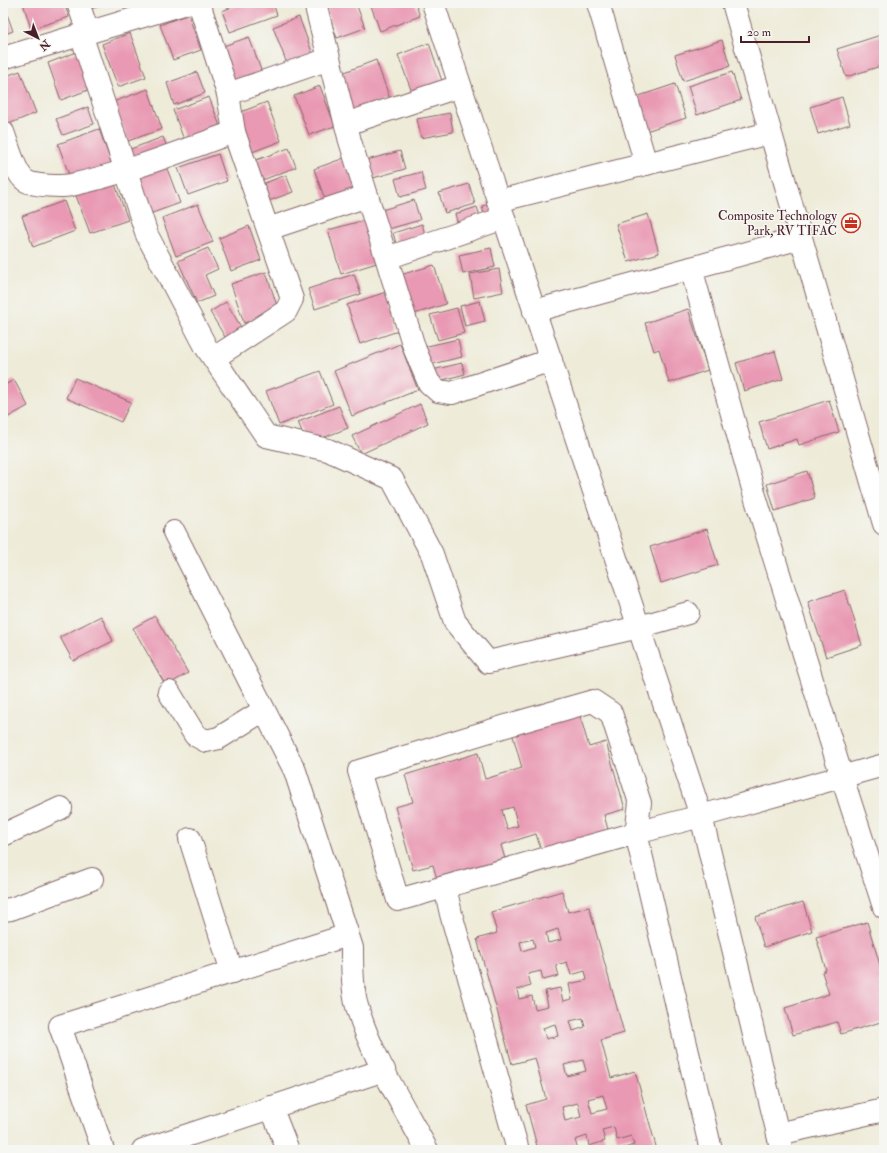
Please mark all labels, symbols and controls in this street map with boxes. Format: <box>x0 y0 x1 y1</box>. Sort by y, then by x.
north arrow <box>18 18 58 58</box>
scale bar <box>741 18 809 44</box>
text: 20 m <box>747 25 772 40</box>
text: N <box>35 36 53 54</box>
place label: Composite Technology Park, RV TIFAC <box>718 208 837 239</box>
office icon: Composite Technology Park, RV TIFAC <box>840 212 862 234</box>

